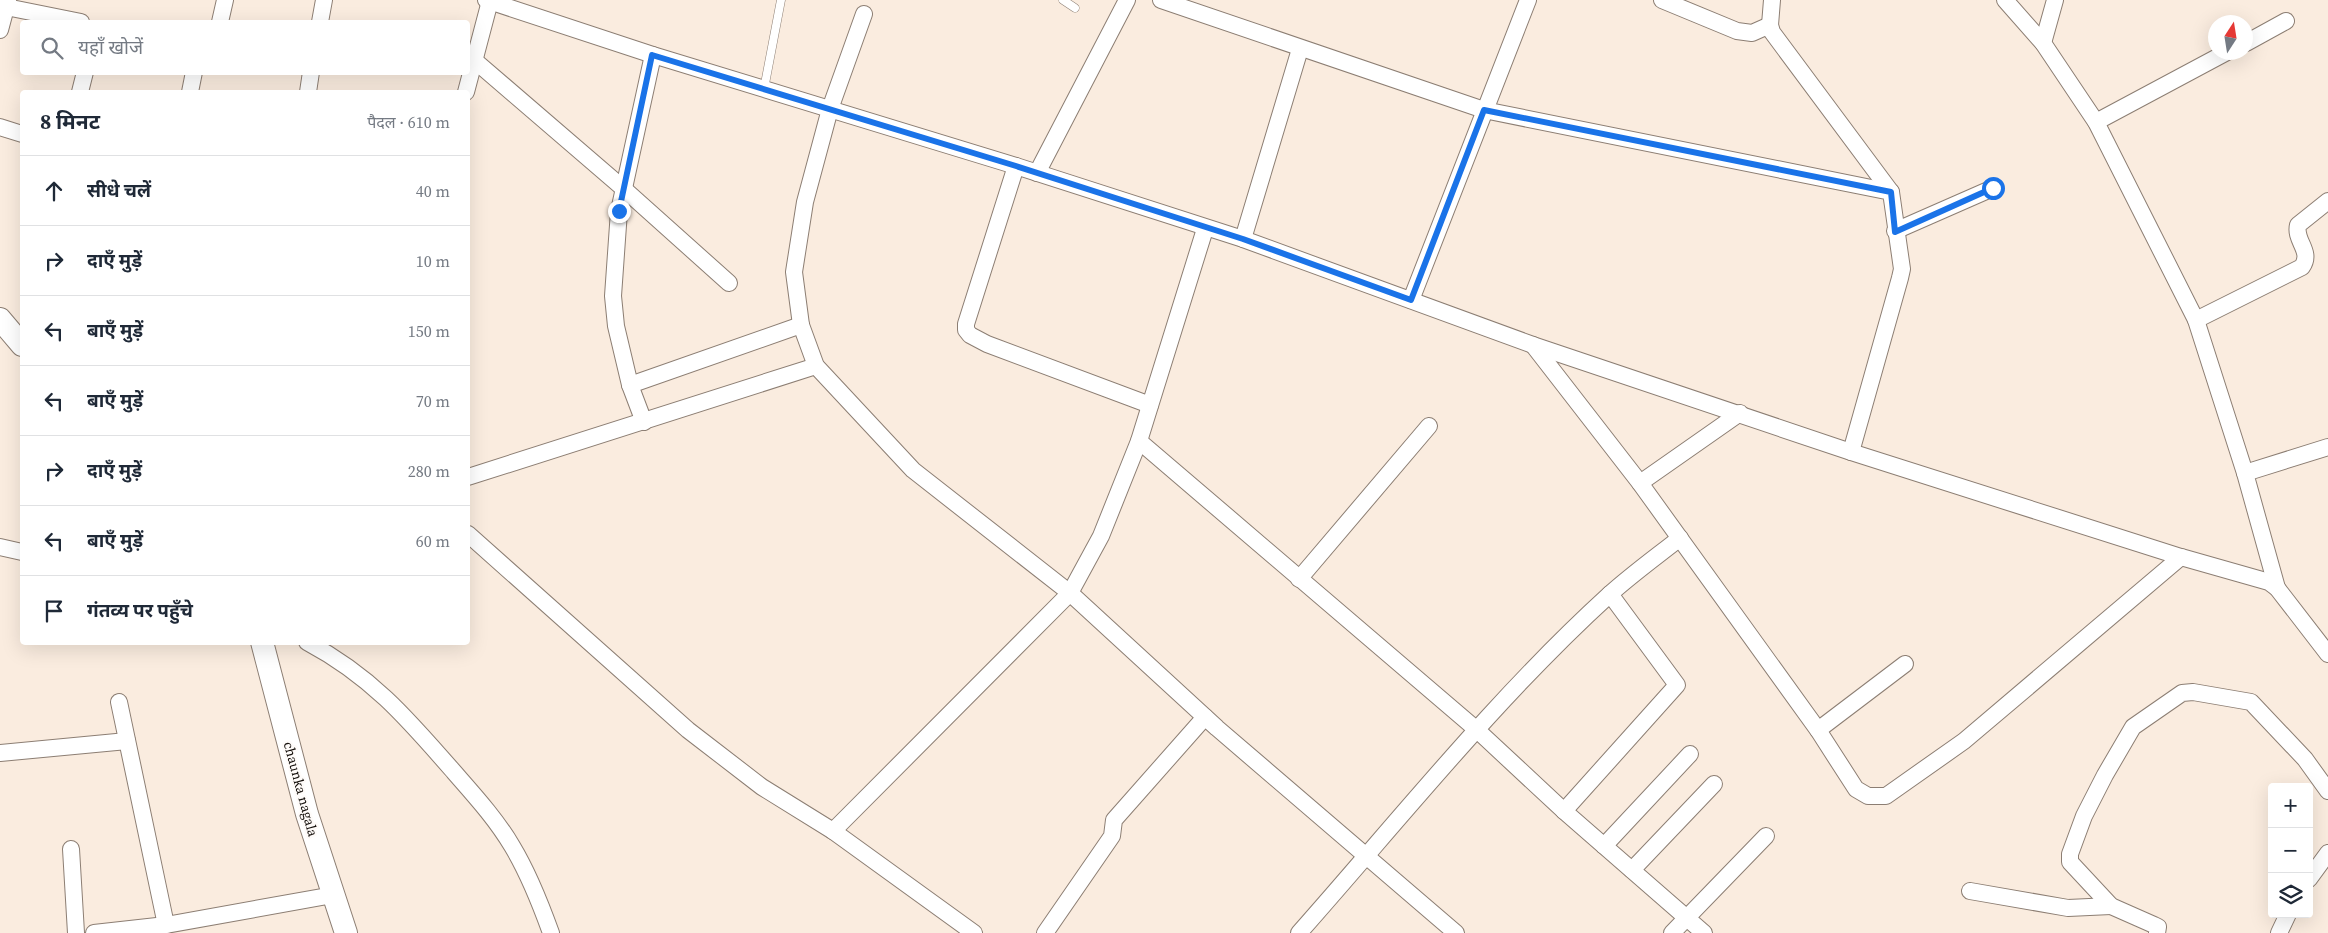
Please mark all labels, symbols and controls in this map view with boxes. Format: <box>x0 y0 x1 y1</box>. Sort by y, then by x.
north arrow <box>2208 15 2253 60</box>
search box <box>20 20 470 75</box>
icon: search <box>38 34 66 62</box>
text: यहाँ खोजें <box>78 34 143 60</box>
text: 8 मिनट <box>40 107 100 136</box>
text: पैदल · 610 m <box>367 111 450 133</box>
icon: ahead <box>40 177 68 205</box>
text: सीधे चलें <box>87 177 151 203</box>
route start <box>1982 177 2005 200</box>
text: 40 m <box>416 180 450 202</box>
route end <box>608 200 631 223</box>
icon: right <box>40 247 68 275</box>
text: दाएँ मुड़ें <box>87 247 142 273</box>
text: 10 m <box>416 250 450 272</box>
icon: left <box>40 317 68 345</box>
text: बाएँ मुड़ें <box>87 317 143 343</box>
text: 150 m <box>408 320 450 342</box>
icon: left <box>40 387 68 415</box>
text: बाएँ मुड़ें <box>87 387 143 413</box>
text: 70 m <box>416 390 450 412</box>
icon: right <box>40 457 68 485</box>
text: दाएँ मुड़ें <box>87 457 142 483</box>
text: 280 m <box>408 460 450 482</box>
icon: left <box>40 527 68 555</box>
text: बाएँ मुड़ें <box>87 527 143 553</box>
text: 60 m <box>416 530 450 552</box>
icon: arrive <box>40 597 68 625</box>
text: गंतव्य पर पहुँचे <box>87 597 193 623</box>
street label: chaunka nagala <box>279 739 324 840</box>
map controls <box>2268 783 2313 918</box>
button: + <box>2268 783 2313 828</box>
button: − <box>2268 828 2313 873</box>
button: layers <box>2268 873 2313 918</box>

